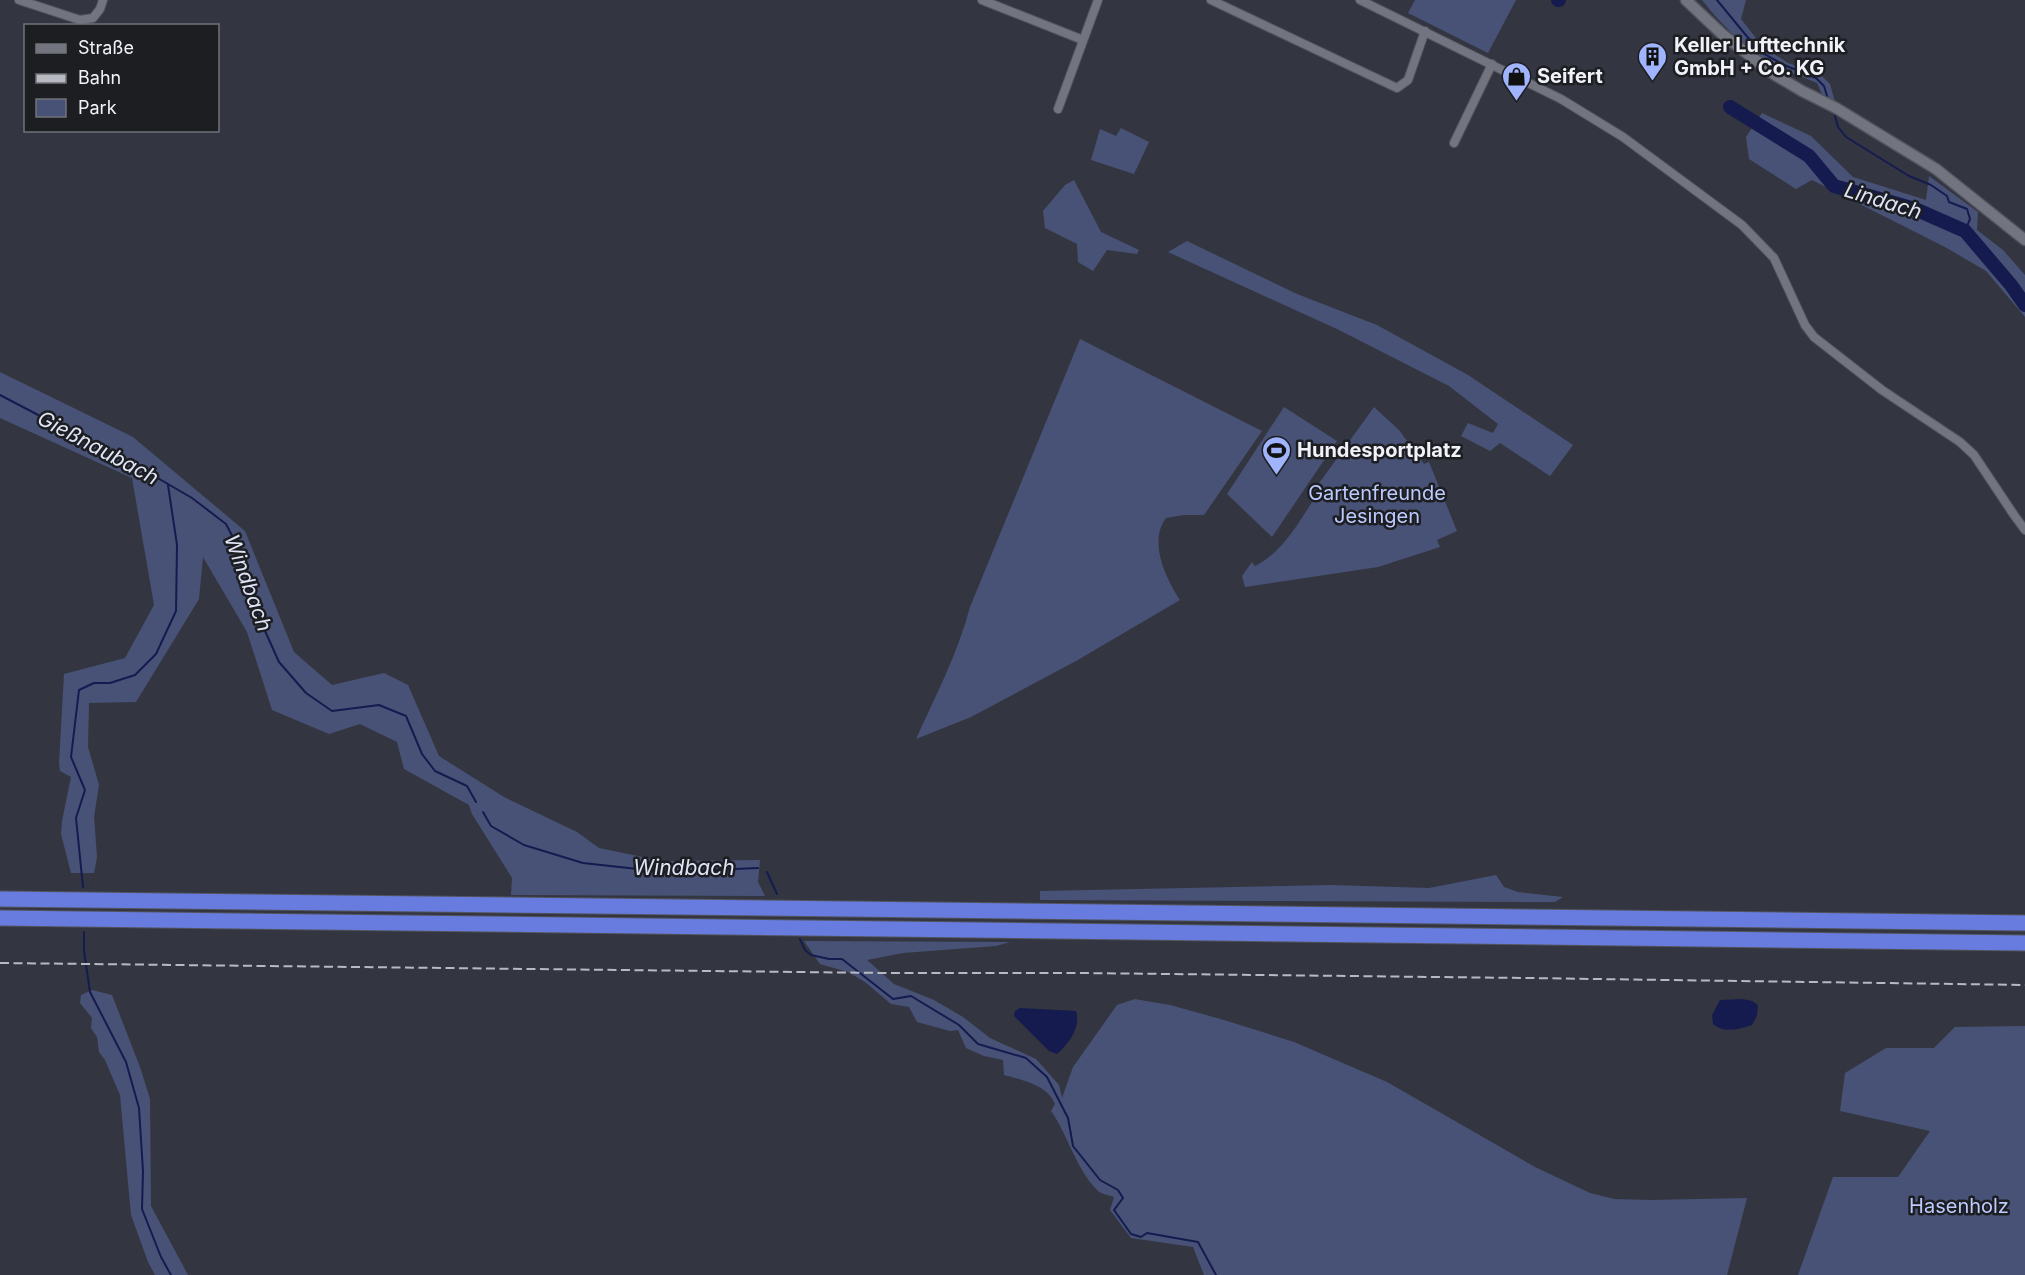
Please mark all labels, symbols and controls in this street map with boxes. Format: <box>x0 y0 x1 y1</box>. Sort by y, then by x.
legend <box>24 24 219 132</box>
place label: Keller Lufttechnik GmbH + Co. KG <box>1674 33 1846 80</box>
text: Straße <box>78 37 134 58</box>
building icon: Keller Lufttechnik GmbH + Co. KG <box>1637 40 1669 82</box>
shop icon: Seifert <box>1500 60 1532 102</box>
place label: Seifert <box>1537 64 1603 88</box>
text: Bahn <box>78 67 121 88</box>
text: Park <box>78 97 117 118</box>
water label: Lindach <box>1841 177 1925 224</box>
water label: Gießnaubach <box>33 405 163 490</box>
sports icon: Hundesportplatz <box>1260 434 1292 476</box>
place label: Hundesportplatz <box>1297 438 1462 462</box>
park label: Gartenfreunde Jesingen <box>1308 481 1446 528</box>
water label: Windbach <box>219 531 278 635</box>
water label: Windbach <box>633 855 735 880</box>
park label: Hasenholz <box>1909 1194 2009 1218</box>

